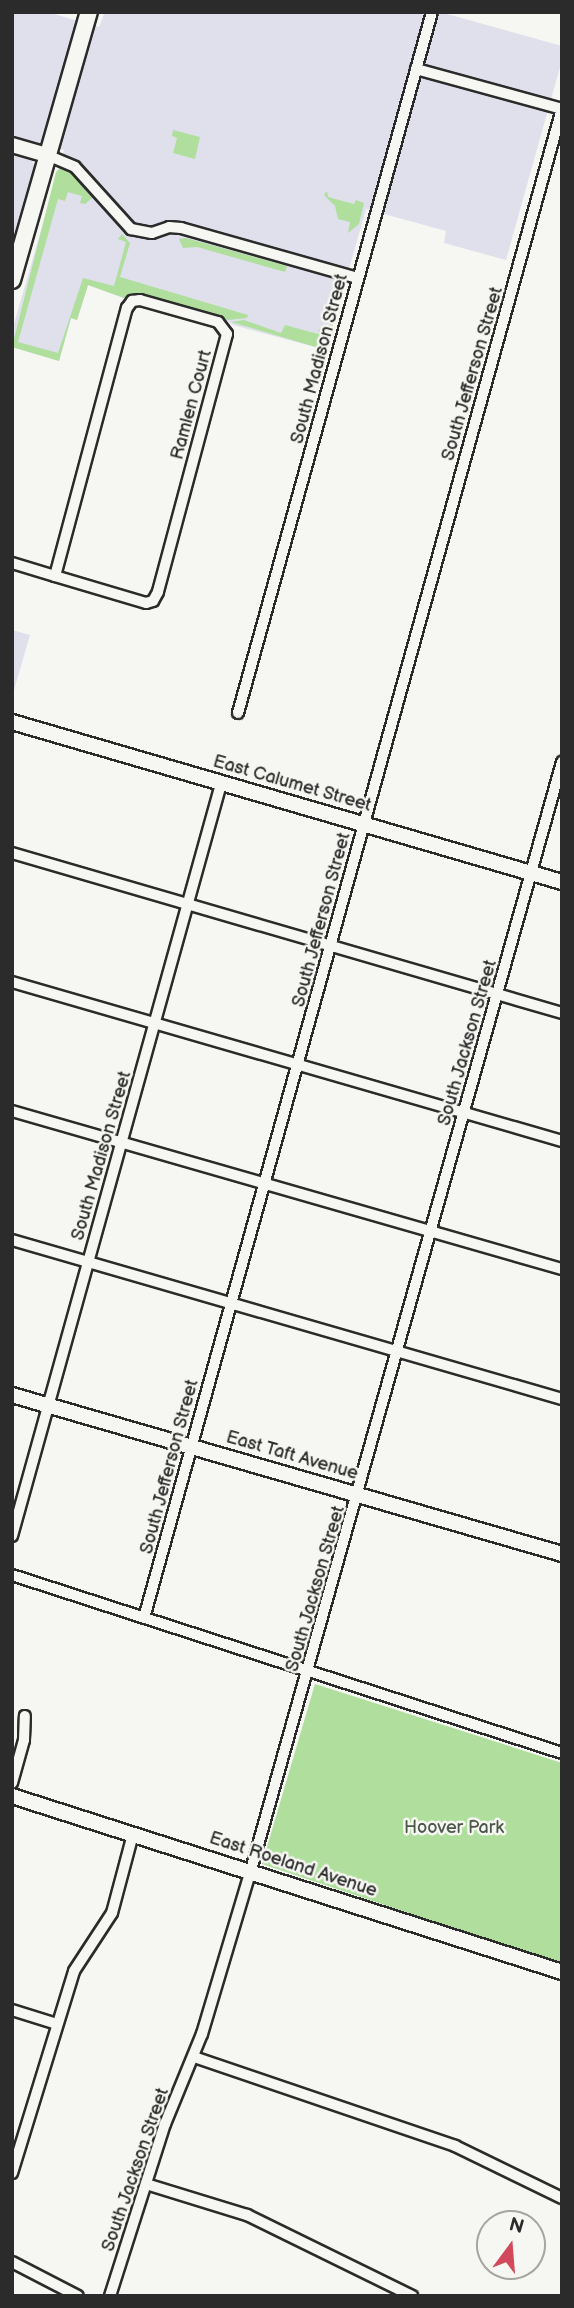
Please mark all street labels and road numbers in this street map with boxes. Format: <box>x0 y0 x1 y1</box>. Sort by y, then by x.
street label: South Madison Street <box>287 272 353 446</box>
street label: South Jefferson Street <box>438 284 508 464</box>
street label: Ramlen Court <box>167 348 217 462</box>
street label: East Calumet Street <box>210 751 374 817</box>
street label: South Jefferson Street <box>288 830 356 1010</box>
street label: South Jackson Street <box>434 957 502 1129</box>
street label: South Madison Street <box>67 1069 137 1243</box>
street label: South Jefferson Street <box>136 1377 204 1557</box>
street label: East Taft Avenue <box>223 1427 361 1485</box>
street label: South Jackson Street <box>282 1503 350 1675</box>
street label: East Roeland Avenue <box>207 1828 379 1902</box>
street label: South Jackson Street <box>98 2085 174 2255</box>

